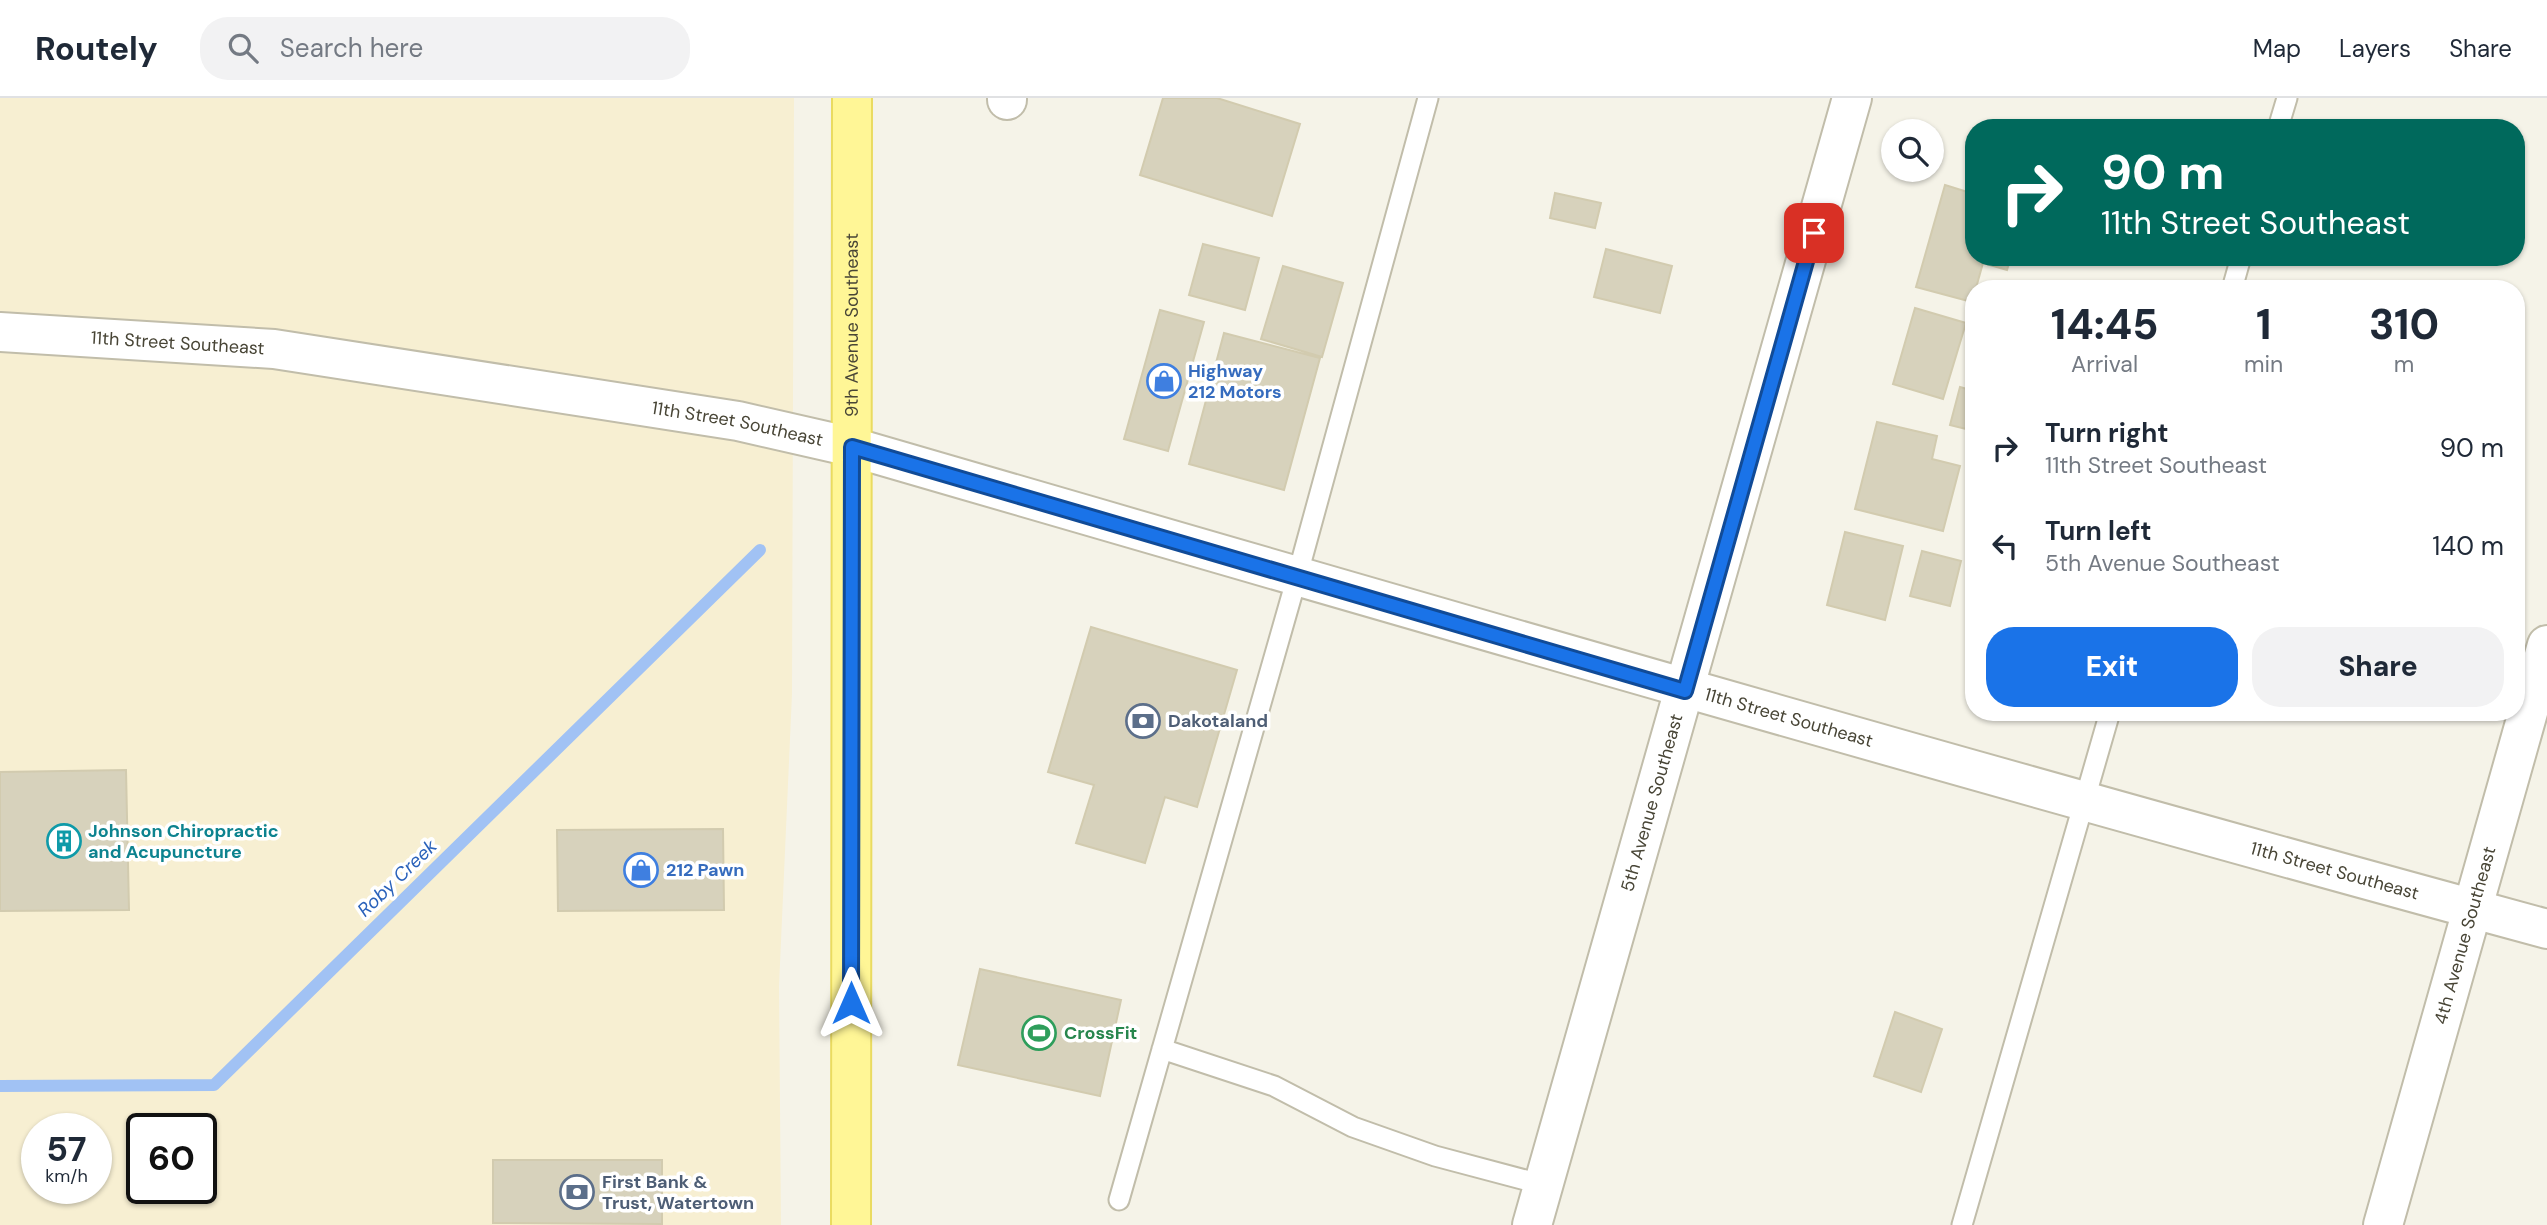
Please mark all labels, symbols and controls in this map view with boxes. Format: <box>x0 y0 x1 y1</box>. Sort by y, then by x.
search box <box>200 17 690 80</box>
text: Routely <box>35 27 158 70</box>
icon: search <box>224 29 262 67</box>
text: Search here <box>280 31 423 65</box>
text: Map <box>2253 33 2301 64</box>
text: Layers <box>2339 33 2411 64</box>
text: Share <box>2449 33 2512 64</box>
map controls <box>1881 119 1944 182</box>
button: search <box>1881 119 1944 182</box>
text: 90 m <box>2101 140 2224 204</box>
icon: right <box>1986 147 2077 238</box>
text: 11th Street Southeast <box>2101 202 2410 244</box>
pin <box>1784 203 1844 263</box>
icon: arrive <box>1795 214 1833 252</box>
street label: 9th Avenue Southeast <box>840 233 864 417</box>
text: 14:45 <box>2051 297 2158 352</box>
text: 1 <box>2256 297 2271 352</box>
text: 310 <box>2369 297 2439 352</box>
street label: 11th Street Southeast <box>90 326 265 360</box>
text: Arrival <box>2071 349 2138 379</box>
text: min <box>2244 349 2283 379</box>
text: m <box>2394 349 2414 379</box>
place label: Highway 212 Motors <box>1188 359 1282 404</box>
shop icon: Highway 212 Motors <box>1145 362 1183 400</box>
street label: 11th Street Southeast <box>650 396 825 452</box>
text: Turn right <box>2045 416 2169 450</box>
icon: right <box>1986 429 2024 467</box>
text: 90 m <box>2440 431 2504 465</box>
text: 11th Street Southeast <box>2045 450 2267 480</box>
text: Turn left <box>2045 514 2152 548</box>
icon: left <box>1986 527 2024 565</box>
text: 140 m <box>2432 529 2504 563</box>
text: 5th Avenue Southeast <box>2045 548 2280 578</box>
button: Exit <box>1986 627 2238 707</box>
button: Share <box>2252 627 2504 707</box>
street label: 11th Street Southeast <box>1702 682 1876 753</box>
bank icon: Dakotaland <box>1124 702 1162 740</box>
place label: Dakotaland <box>1168 709 1268 733</box>
street label: 5th Avenue Southeast <box>1615 711 1689 894</box>
place label: Johnson Chiropractic and Acupuncture <box>88 819 279 864</box>
building icon: Johnson Chiropractic and Acupuncture <box>45 822 83 860</box>
water label: Roby Creek <box>352 834 442 922</box>
street label: 11th Street Southeast <box>2248 836 2422 905</box>
street label: 4th Avenue Southeast <box>2428 844 2501 1027</box>
shop icon: 212 Pawn <box>622 851 660 889</box>
place label: 212 Pawn <box>666 858 744 882</box>
position arrow <box>814 966 888 1040</box>
sports icon: CrossFit <box>1020 1014 1058 1052</box>
place label: CrossFit <box>1064 1021 1137 1045</box>
speed limit sign: 60 <box>126 1113 217 1204</box>
text: 57 <box>46 1126 87 1172</box>
text: km/h <box>45 1164 88 1188</box>
place label: First Bank & Trust, Watertown <box>602 1170 754 1215</box>
bank icon: First Bank & Trust, Watertown <box>558 1173 596 1211</box>

